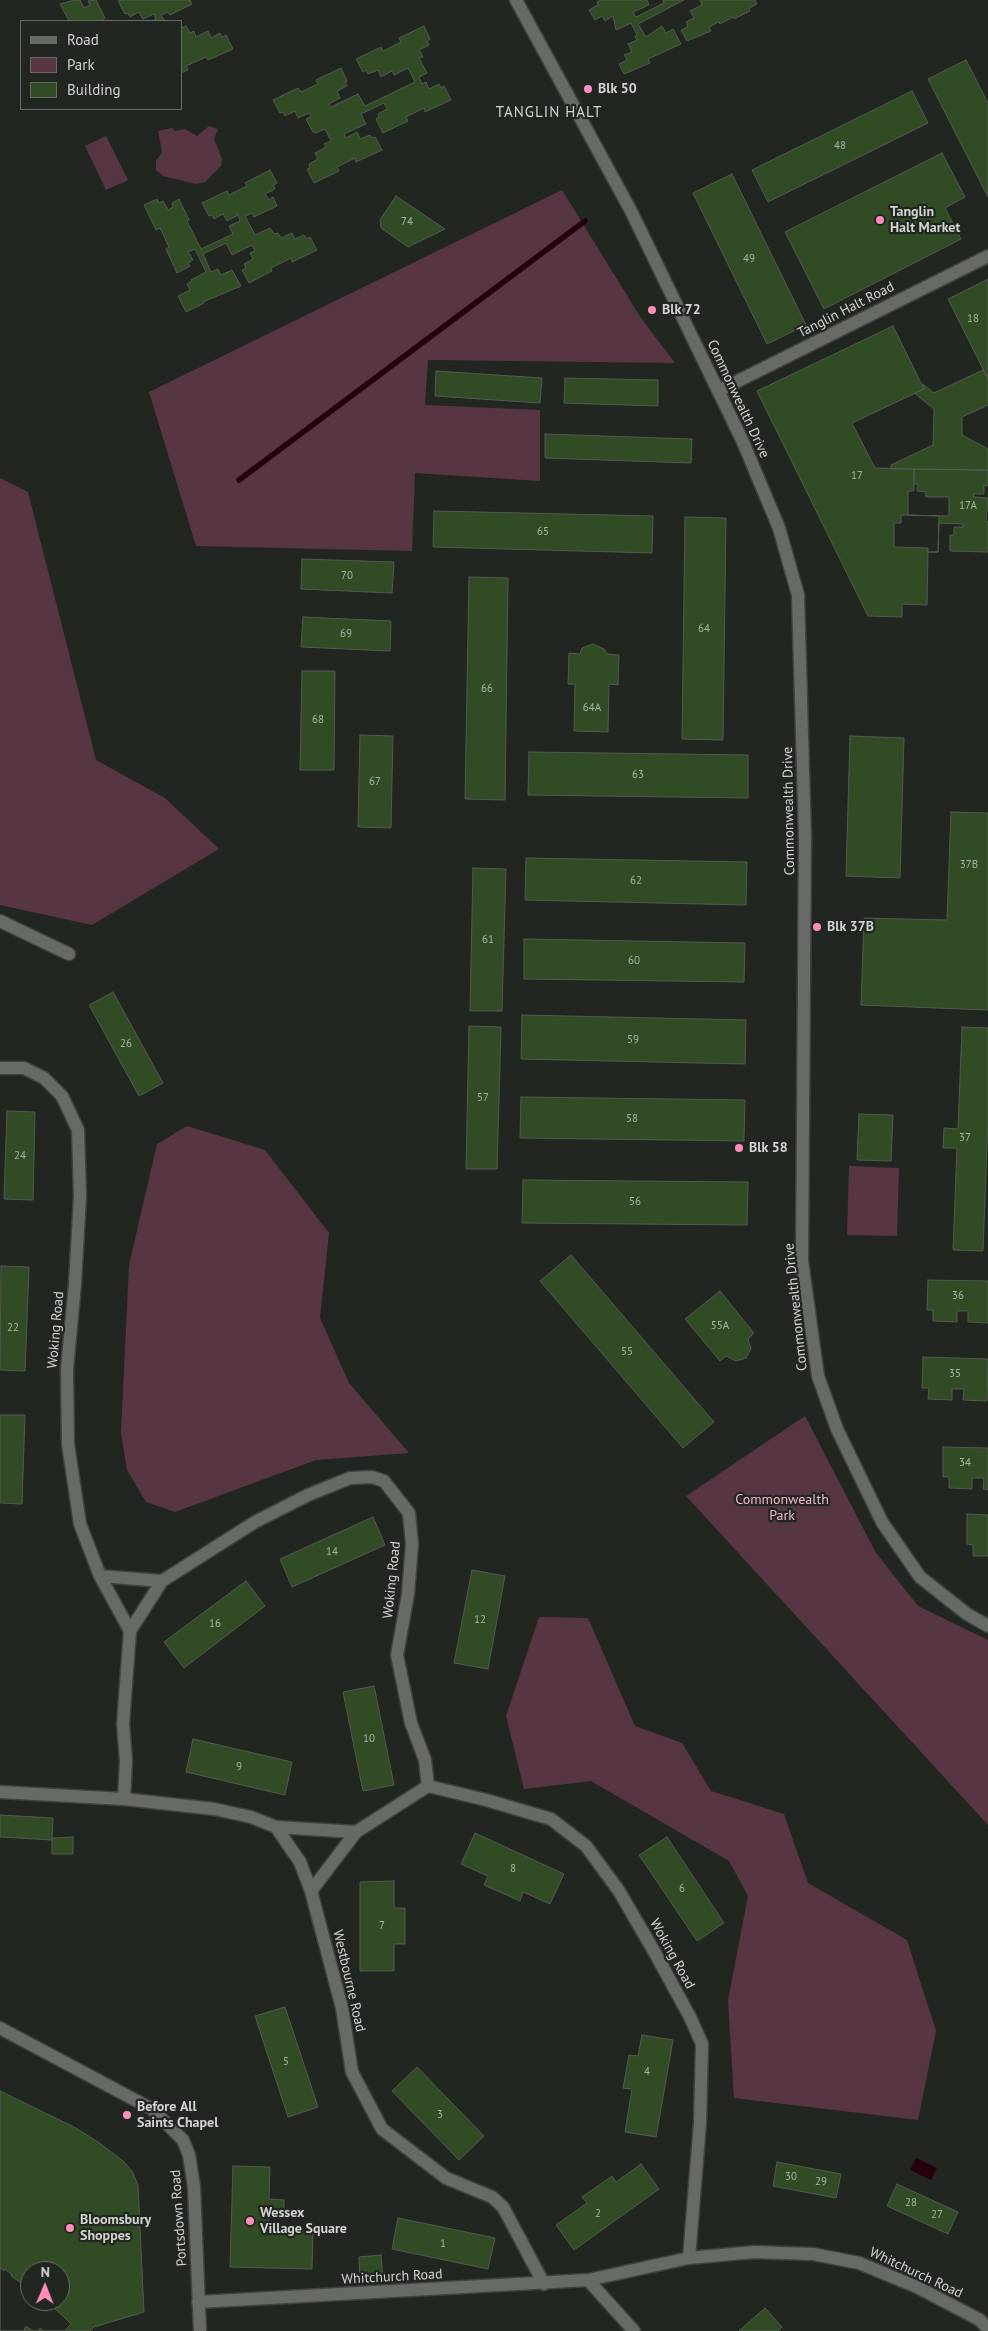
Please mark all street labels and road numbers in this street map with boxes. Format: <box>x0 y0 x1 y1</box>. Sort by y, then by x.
street label: Tanglin Halt Road <box>795 278 897 342</box>
street label: Commonwealth Drive <box>703 337 773 461</box>
street label: Commonwealth Drive <box>779 747 799 875</box>
street label: Commonwealth Drive <box>781 1242 811 1372</box>
street label: Woking Road <box>44 1291 68 1369</box>
street label: Woking Road <box>380 1541 404 1619</box>
street label: Woking Road <box>646 1916 698 1992</box>
street label: Westbourne Road <box>329 1928 369 2034</box>
street label: Portsdown Road <box>167 2169 191 2267</box>
street label: Whitchurch Road <box>867 2244 965 2302</box>
street label: Whitchurch Road <box>341 2266 443 2288</box>

